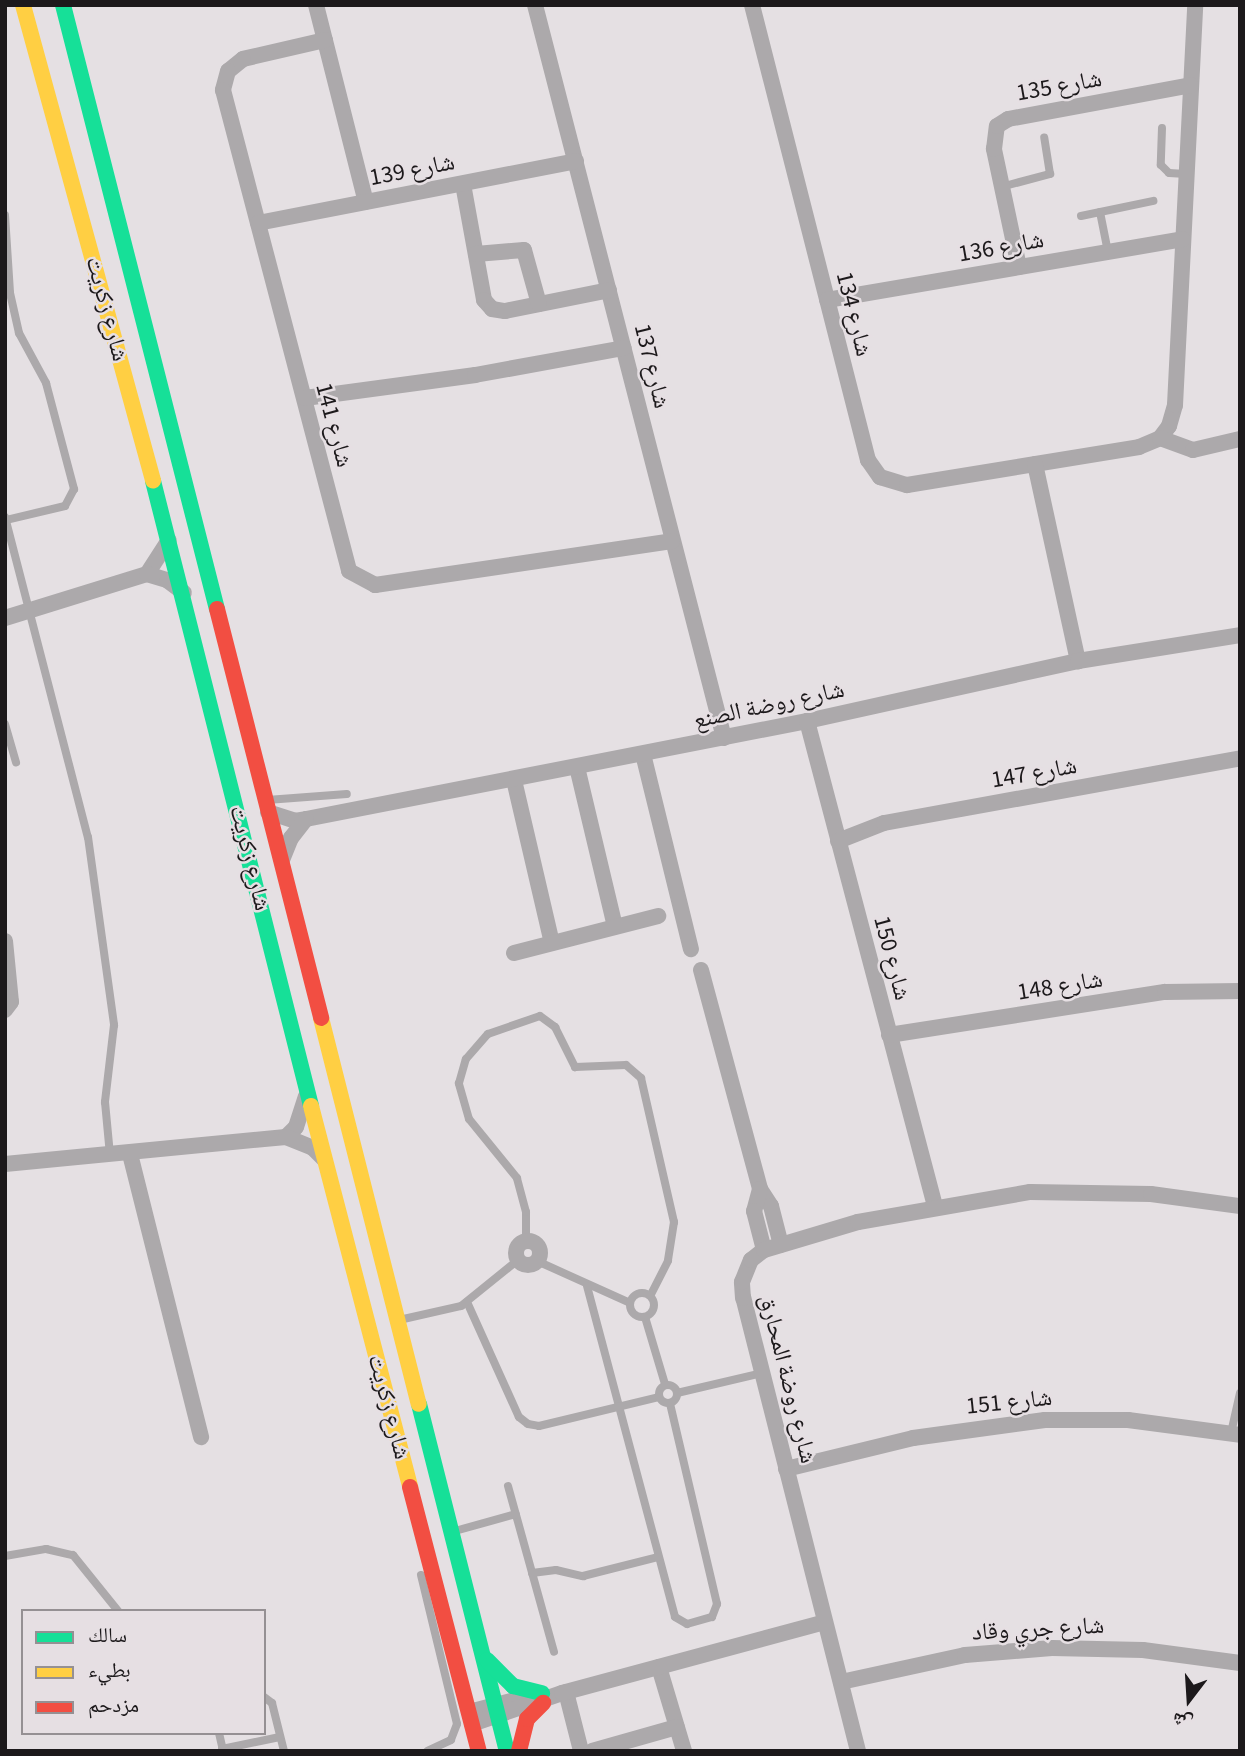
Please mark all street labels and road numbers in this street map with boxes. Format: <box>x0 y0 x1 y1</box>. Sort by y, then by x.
street label: شارع 135 <box>1014 64 1104 108</box>
street label: شارع 139 <box>367 148 457 192</box>
street label: شارع 136 <box>956 225 1046 269</box>
street label: شارع زكريت <box>79 254 135 364</box>
street label: شارع 134 <box>830 269 878 359</box>
street label: شارع 137 <box>628 321 676 411</box>
street label: شارع 141 <box>309 380 359 470</box>
street label: شارع روضة الصنع <box>691 675 847 735</box>
street label: شارع 147 <box>989 751 1079 795</box>
street label: شارع زكريت <box>223 803 277 913</box>
street label: شارع 150 <box>867 913 917 1003</box>
street label: شارع 148 <box>1015 965 1105 1007</box>
street label: شارع روضة المحارق <box>753 1292 823 1466</box>
street label: شارع زكريت <box>361 1352 417 1462</box>
street label: شارع 151 <box>965 1383 1053 1421</box>
street label: شارع جري وقاد <box>971 1611 1105 1647</box>

